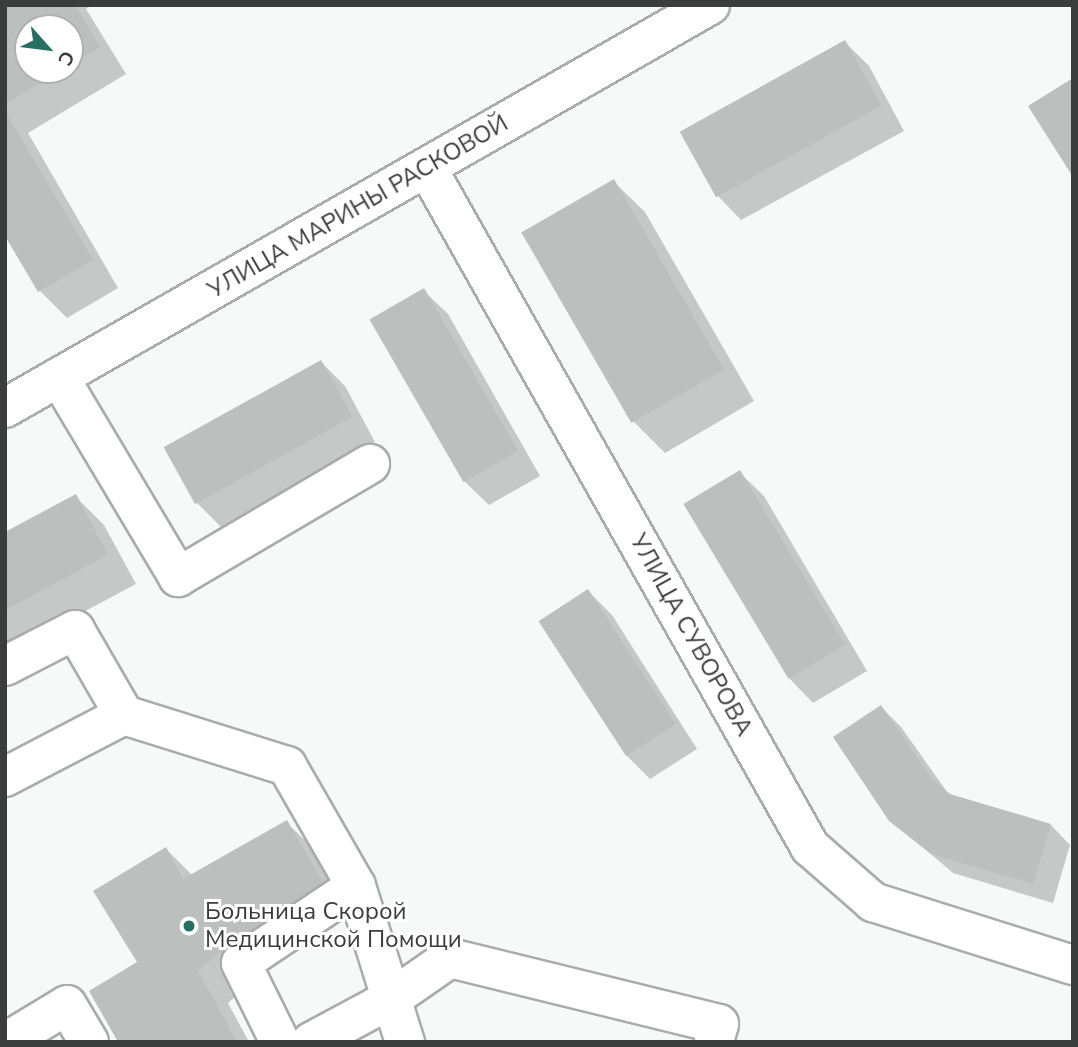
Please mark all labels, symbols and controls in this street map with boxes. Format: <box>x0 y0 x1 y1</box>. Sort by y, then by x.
north arrow <box>14 14 84 84</box>
text: С <box>51 46 80 70</box>
street label: УЛИЦА МАРИНЫ РАСКОВОЙ <box>203 109 513 305</box>
street label: УЛИЦА СУВОРОВА <box>623 529 759 741</box>
place label: Больница Скорой Медицинской Помощи <box>205 898 462 954</box>
marker: Больница Скорой Медицинской Помощи <box>179 916 199 936</box>

